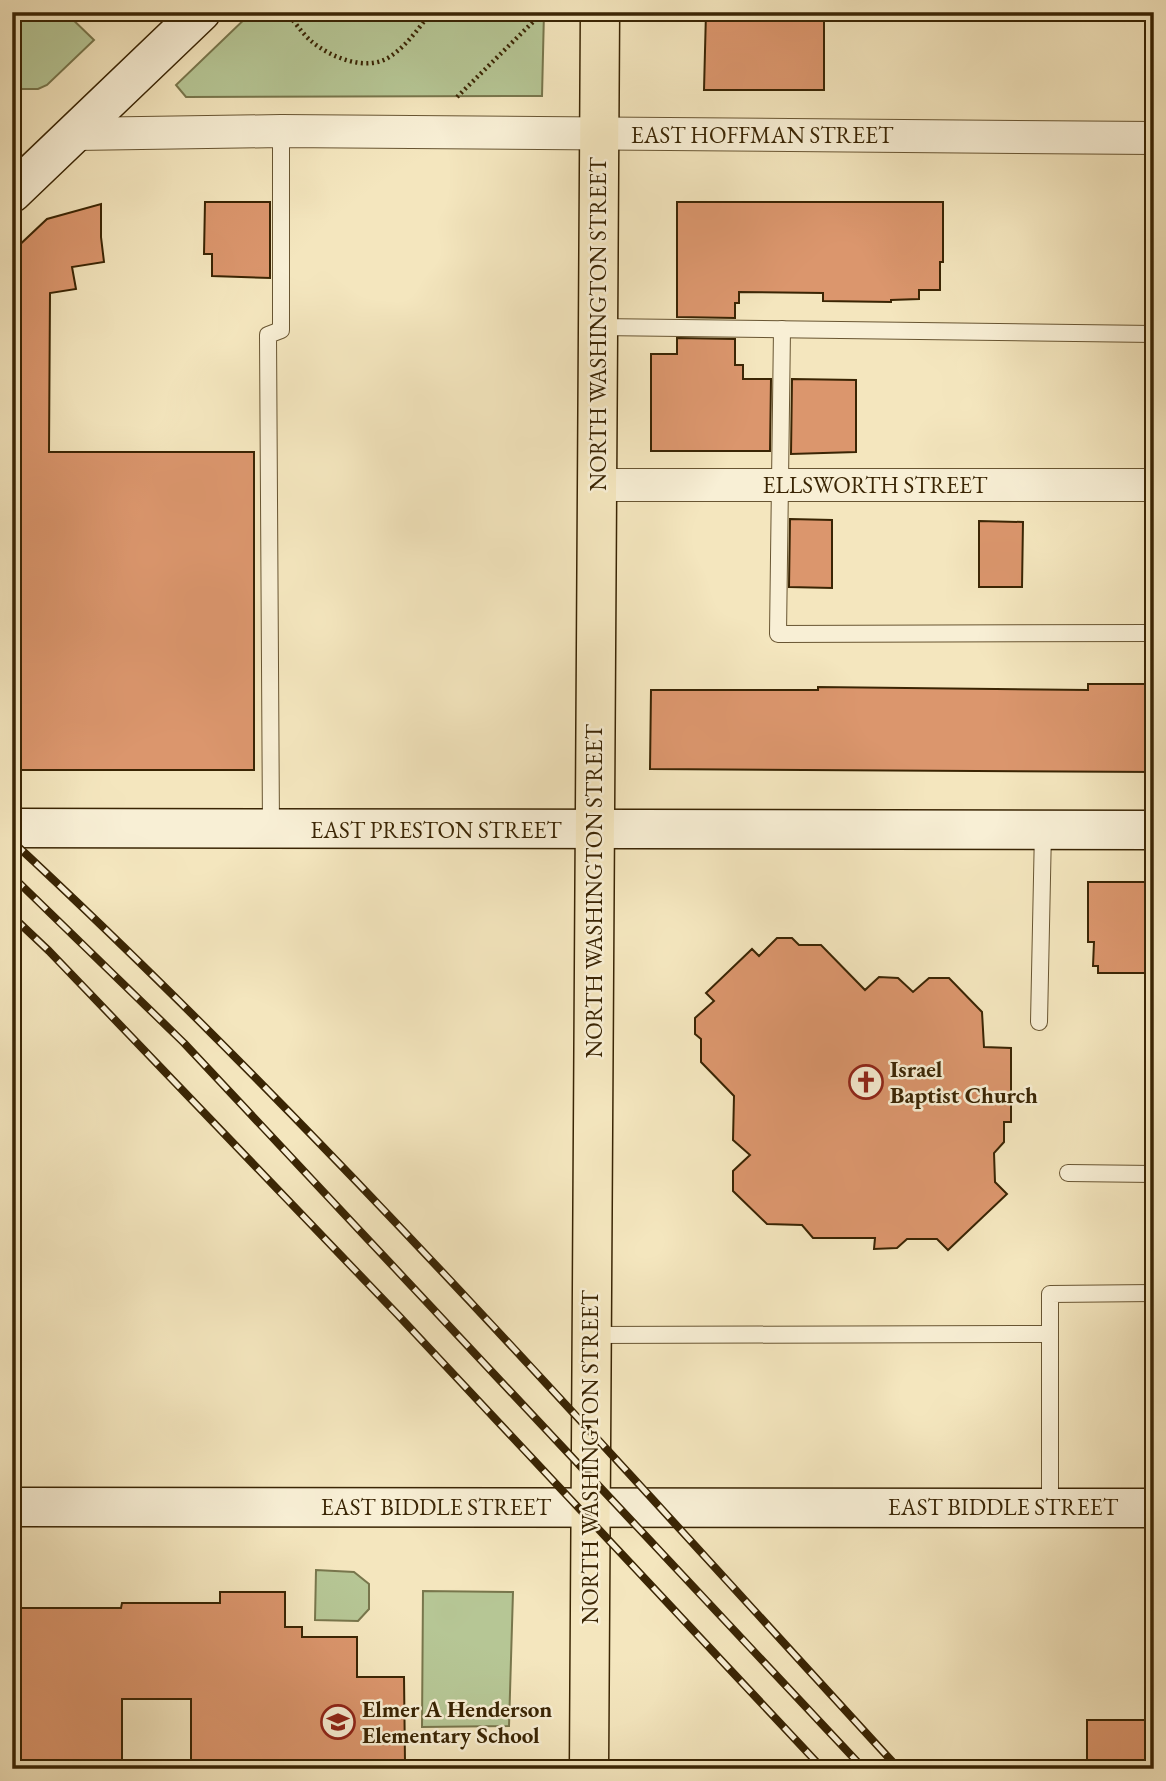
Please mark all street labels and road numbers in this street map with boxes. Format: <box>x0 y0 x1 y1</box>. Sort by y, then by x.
street label: EAST HOFFMAN STREET <box>631 120 894 150</box>
street label: NORTH WASHINGTON STREET <box>583 157 613 491</box>
street label: ELLSWORTH STREET <box>763 470 988 500</box>
street label: NORTH WASHINGTON STREET <box>579 724 609 1058</box>
street label: EAST PRESTON STREET <box>310 815 562 845</box>
street label: NORTH WASHINGTON STREET <box>575 1290 605 1624</box>
street label: EAST BIDDLE STREET <box>321 1492 552 1522</box>
street label: EAST BIDDLE STREET <box>888 1492 1119 1522</box>

